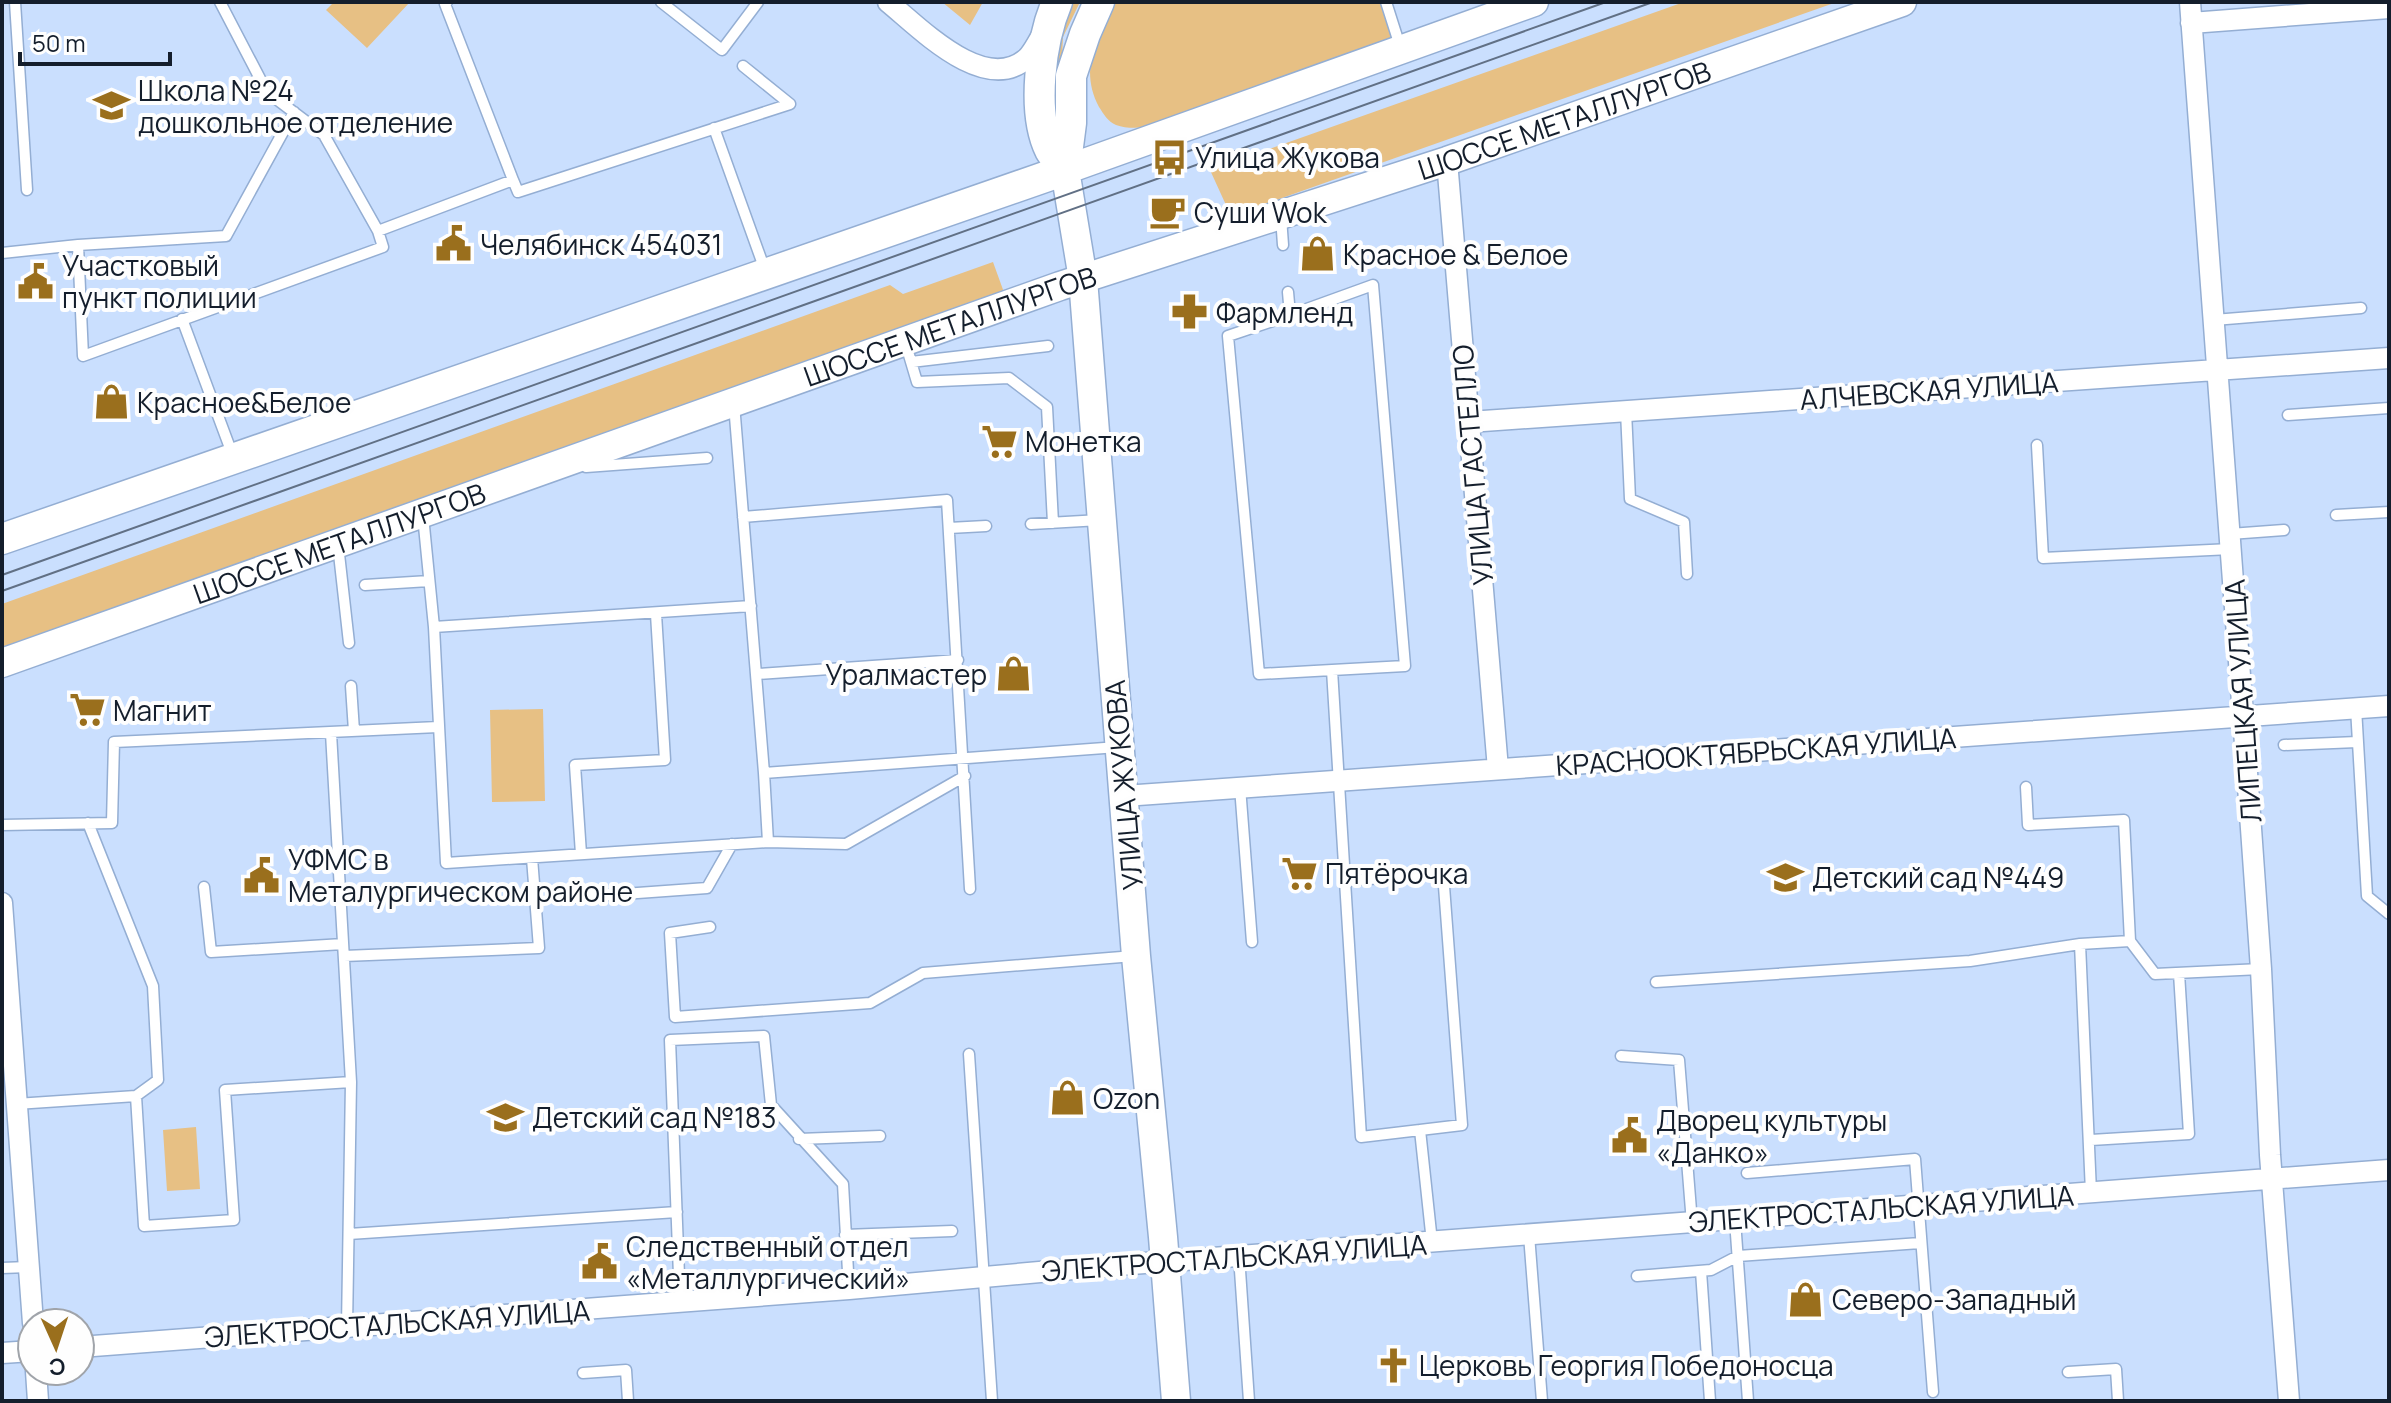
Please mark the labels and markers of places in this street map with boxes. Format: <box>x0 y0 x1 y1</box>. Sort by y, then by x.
place label: Школа №24 дошкольное отделение <box>138 71 453 141</box>
school or university icon: Школа №24 дошкольное отделение <box>93 87 131 125</box>
bus stop icon: Улица Жукова <box>1150 138 1188 176</box>
place label: Улица Жукова <box>1195 138 1380 176</box>
cafe icon: Суши Wok <box>1149 193 1187 231</box>
place label: Суши Wok <box>1194 193 1328 231</box>
public building icon: Челябинск 454031 <box>435 225 473 263</box>
place label: Челябинск 454031 <box>480 225 723 263</box>
shop icon: Красное & Белое <box>1298 235 1336 273</box>
place label: Красное & Белое <box>1343 235 1568 273</box>
place label: Участковый пункт полиции <box>62 246 257 316</box>
public building icon: Участковый пункт полиции <box>17 262 55 300</box>
pharmacy icon: Фармленд <box>1171 293 1209 331</box>
place label: Фармленд <box>1216 293 1353 331</box>
shop icon: Красное&Белое <box>92 383 130 421</box>
place label: Красное&Белое <box>137 383 351 421</box>
supermarket icon: Монетка <box>980 422 1018 460</box>
place label: Монетка <box>1025 422 1141 460</box>
place label: Уралмастер <box>825 655 987 693</box>
shop icon: Уралмастер <box>994 655 1032 693</box>
supermarket icon: Магнит <box>68 691 106 729</box>
place label: Магнит <box>113 691 212 729</box>
place label: УФМС в Металургическом районе <box>288 840 633 910</box>
supermarket icon: Пятёрочка <box>1280 854 1318 892</box>
place label: Пятёрочка <box>1325 854 1468 892</box>
public building icon: УФМС в Металургическом районе <box>243 856 281 894</box>
school or university icon: Детский сад №449 <box>1767 858 1805 896</box>
place label: Детский сад №449 <box>1812 858 2064 896</box>
shop icon: Ozon <box>1048 1079 1086 1117</box>
place label: Ozon <box>1093 1079 1160 1117</box>
school or university icon: Детский сад №183 <box>487 1098 525 1136</box>
place label: Детский сад №183 <box>532 1098 777 1136</box>
place label: Дворец культуры «Данко» <box>1656 1101 1887 1171</box>
public building icon: Дворец культуры «Данко» <box>1611 1117 1649 1155</box>
place label: Следственный отдел «Металлургический» <box>626 1227 910 1297</box>
public building icon: Следственный отдел «Металлургический» <box>581 1243 619 1281</box>
shop icon: Северо-Западный <box>1787 1280 1825 1318</box>
place label: Северо-Западный <box>1832 1280 2076 1318</box>
church icon: Церковь Георгия Победоносца <box>1374 1346 1412 1384</box>
place label: Церковь Георгия Победоносца <box>1419 1346 1834 1384</box>

